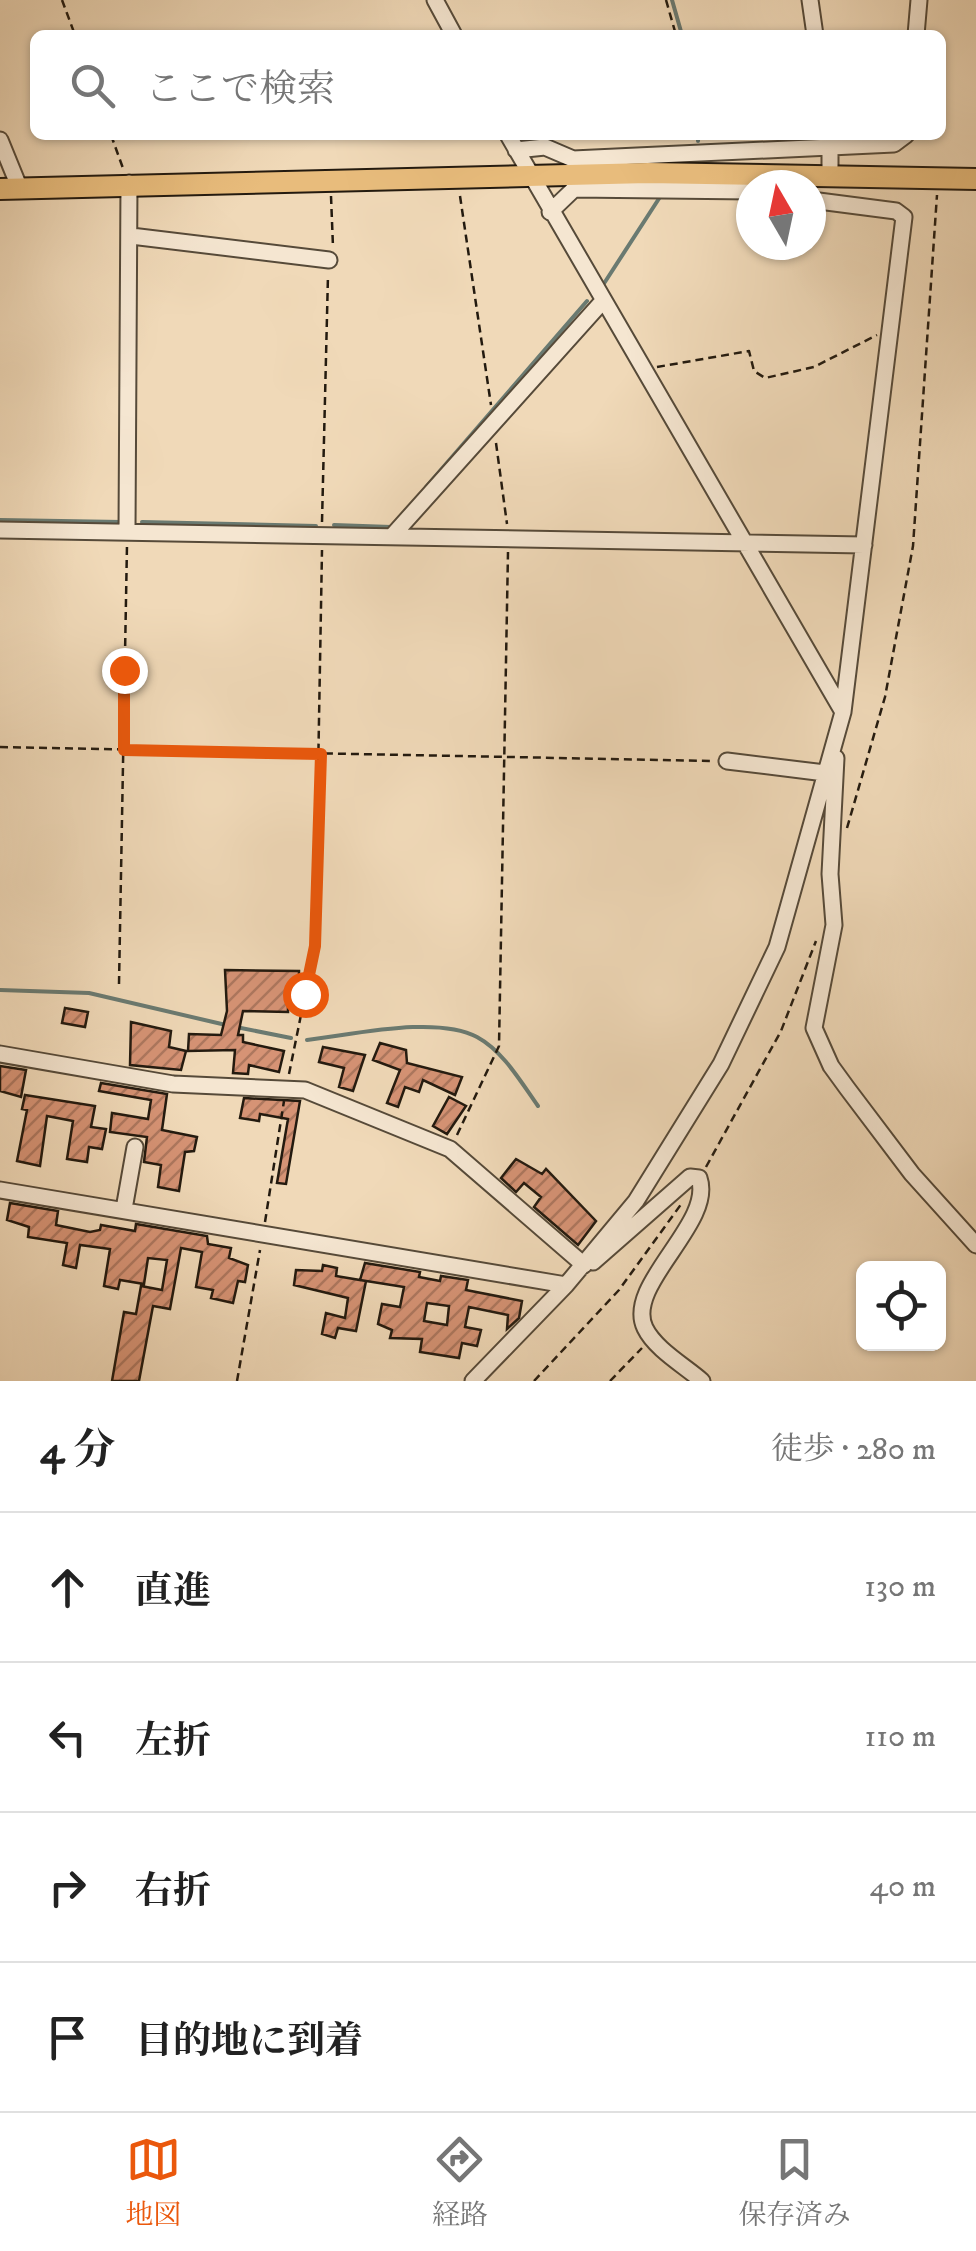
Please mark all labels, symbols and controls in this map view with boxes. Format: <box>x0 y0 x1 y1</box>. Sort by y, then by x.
search box <box>30 30 946 140</box>
icon: search <box>65 58 120 113</box>
text: ここで検索 <box>145 66 335 114</box>
north arrow <box>736 170 826 260</box>
route end <box>102 648 148 694</box>
route start <box>283 972 329 1018</box>
map controls <box>856 1261 946 1351</box>
button: locate <box>856 1261 946 1351</box>
text: 4 分 <box>40 1425 115 1477</box>
text: 徒歩 · 280 m <box>771 1430 936 1470</box>
icon: ahead <box>40 1560 95 1615</box>
text: 130 m <box>864 1567 936 1607</box>
text: 直進 <box>135 1568 211 1616</box>
icon: left <box>40 1710 95 1765</box>
text: 110 m <box>864 1717 936 1757</box>
text: 左折 <box>135 1718 211 1766</box>
icon: right <box>40 1860 95 1915</box>
text: 40 m <box>869 1867 936 1907</box>
text: 右折 <box>135 1868 211 1916</box>
icon: arrive <box>40 2010 95 2065</box>
text: 目的地に到着 <box>135 2018 363 2066</box>
tab: 地図 <box>125 2132 181 2233</box>
tab: 経路 <box>432 2132 488 2233</box>
tab: 保存済み <box>739 2132 851 2233</box>

